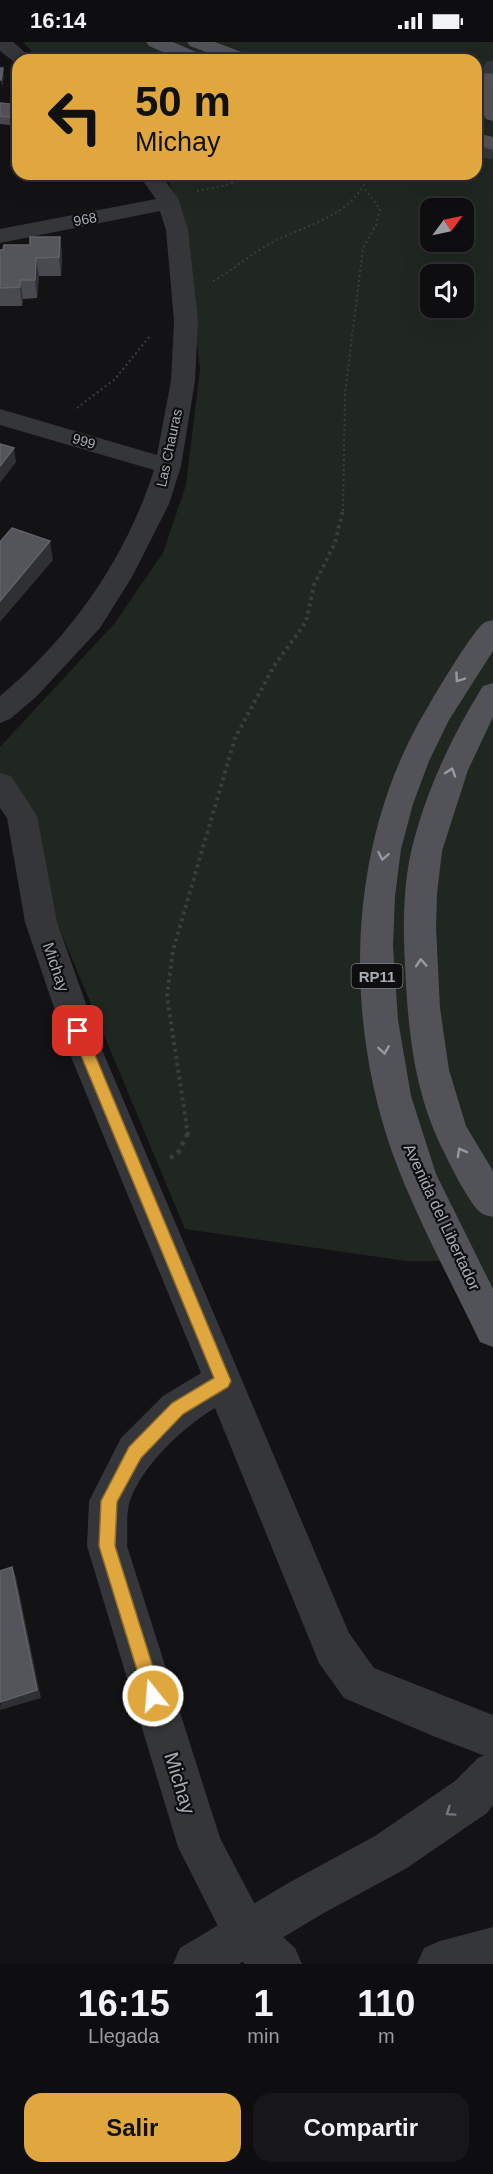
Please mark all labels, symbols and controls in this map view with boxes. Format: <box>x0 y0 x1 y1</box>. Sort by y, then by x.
text: 16:14 <box>30 8 86 33</box>
icon: left <box>36 78 114 156</box>
text: 50 m <box>135 78 231 125</box>
text: Michay <box>135 127 221 157</box>
north arrow <box>420 198 474 252</box>
map controls <box>420 198 474 318</box>
street label: 968 <box>72 209 98 229</box>
button: sound <box>420 264 474 318</box>
street label: Las Chauras <box>153 408 185 488</box>
street label: 999 <box>71 430 98 452</box>
one-way arrow <box>455 671 466 682</box>
one-way arrow <box>444 767 456 778</box>
one-way arrow <box>377 851 390 861</box>
street label: Michay <box>40 940 72 994</box>
one-way arrow <box>415 958 428 967</box>
road number: RP11 <box>352 964 403 988</box>
pin <box>52 1005 103 1056</box>
icon: arrive <box>61 1014 94 1047</box>
one-way arrow <box>378 1045 390 1055</box>
street label: Avenida del Libertador <box>401 1141 484 1294</box>
one-way arrow <box>457 1148 468 1158</box>
position arrow <box>121 1664 185 1728</box>
street label: Michay <box>160 1749 200 1817</box>
one-way arrow <box>446 1805 457 1816</box>
text: 16:15 <box>78 1983 170 2024</box>
text: 1 <box>253 1983 273 2024</box>
text: 110 <box>357 1983 415 2024</box>
text: Llegada <box>88 2025 159 2047</box>
text: min <box>247 2025 280 2047</box>
text: m <box>378 2025 395 2047</box>
button: Salir <box>24 2093 241 2162</box>
button: Compartir <box>253 2093 469 2162</box>

